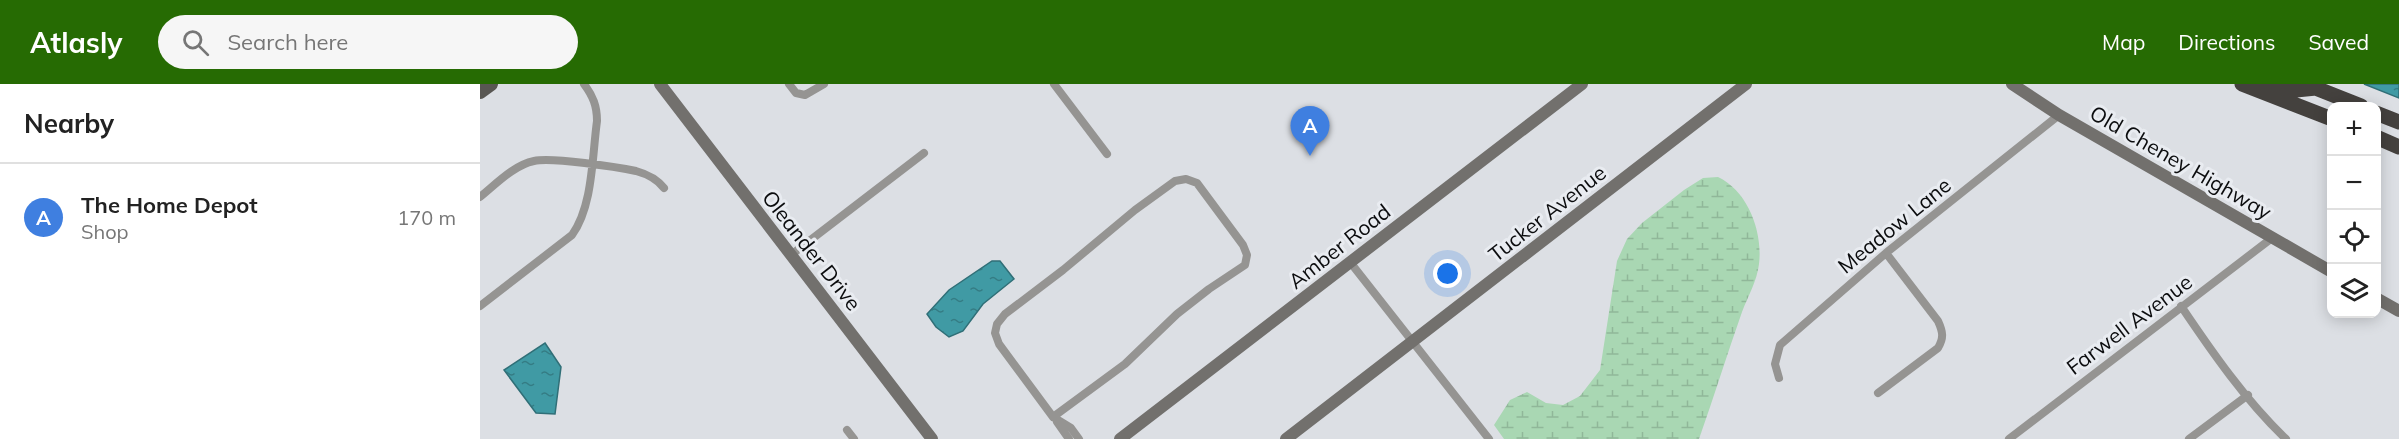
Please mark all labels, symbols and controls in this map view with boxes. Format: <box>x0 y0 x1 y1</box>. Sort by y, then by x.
search box <box>158 15 578 69</box>
text: Atlasly <box>30 25 122 60</box>
icon: search <box>179 26 212 59</box>
text: Search here <box>227 28 348 56</box>
text: Map <box>2102 29 2145 55</box>
text: Directions <box>2178 29 2275 55</box>
text: Saved <box>2308 29 2369 55</box>
street label: Old Cheney Highway <box>2086 99 2276 225</box>
map controls <box>2327 102 2381 318</box>
button: + <box>2327 102 2381 156</box>
pin: A <box>1290 106 1330 156</box>
text: Nearby <box>24 107 114 140</box>
button: − <box>2327 156 2381 210</box>
street label: Tucker Avenue <box>1483 159 1611 267</box>
street label: Meadow Lane <box>1832 171 1956 279</box>
street label: Oleander Drive <box>757 185 867 315</box>
text: The Home Depot <box>81 191 258 219</box>
street label: Amber Road <box>1283 198 1395 294</box>
text: A <box>36 205 51 230</box>
text: 170 m <box>397 205 456 230</box>
button: locate <box>2327 210 2381 264</box>
text: Shop <box>81 219 129 244</box>
your location <box>1433 259 1462 288</box>
button: layers <box>2327 264 2381 318</box>
street label: Farwell Avenue <box>2061 268 2197 380</box>

